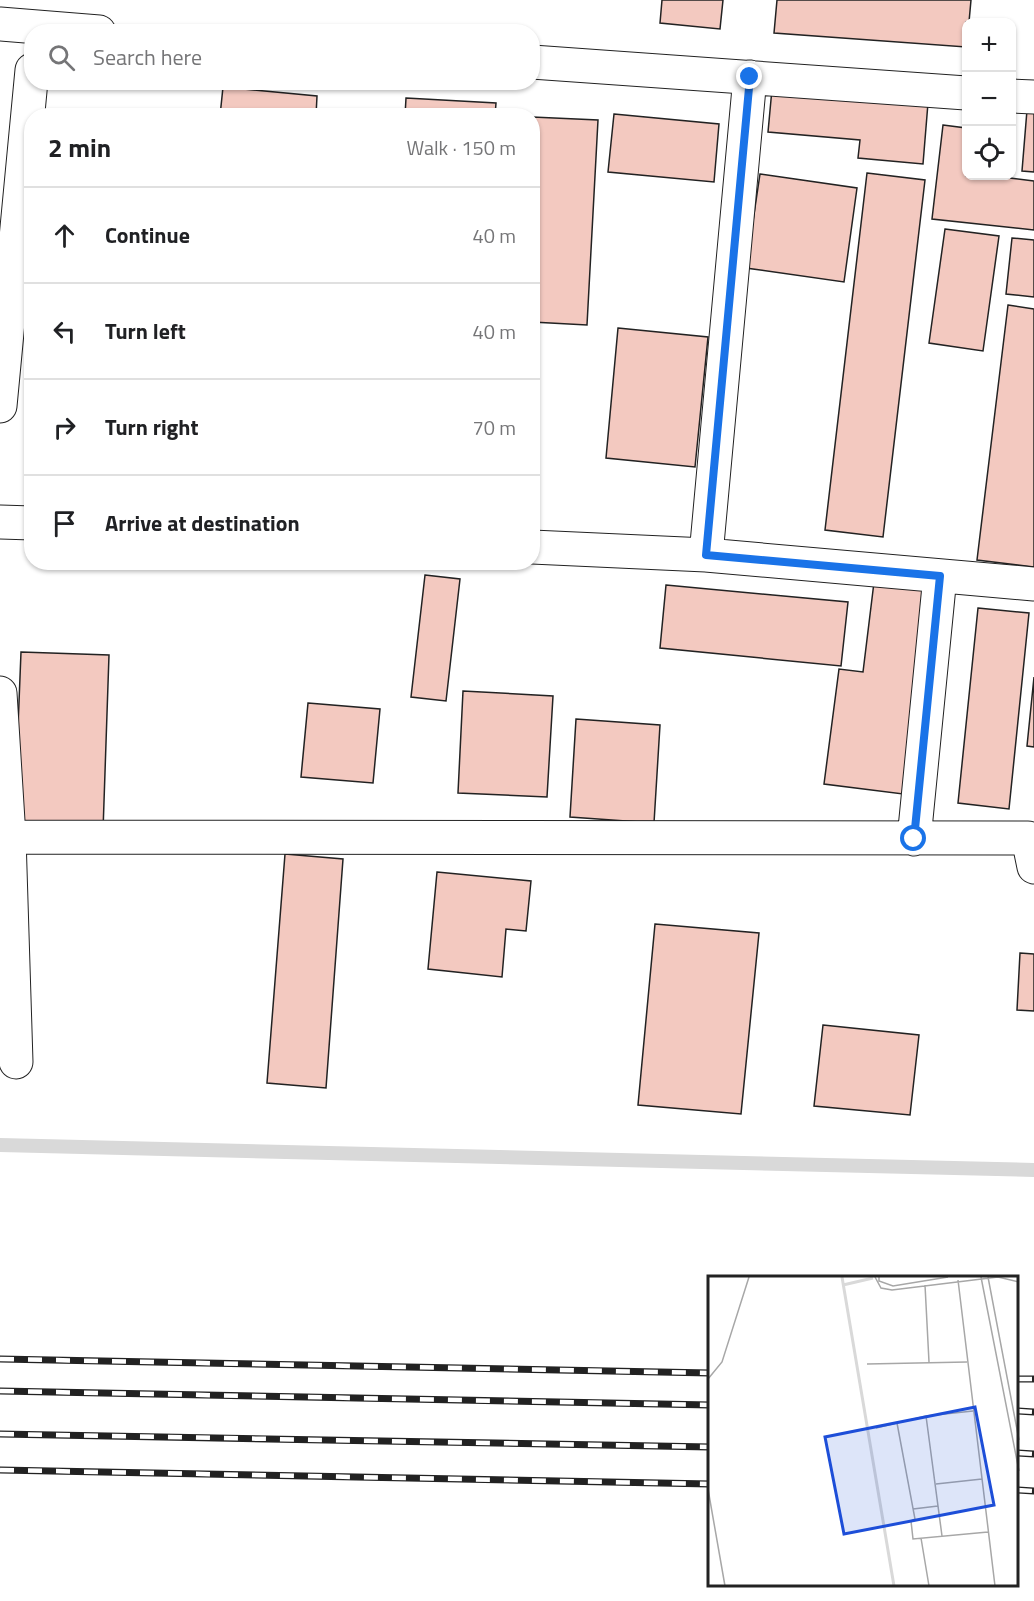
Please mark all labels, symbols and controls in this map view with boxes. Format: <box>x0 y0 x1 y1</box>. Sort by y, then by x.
map controls <box>962 18 1016 180</box>
button: + <box>962 18 1016 72</box>
search box <box>24 24 540 90</box>
text: Search here <box>93 40 202 74</box>
icon: search <box>45 41 78 74</box>
route end <box>736 63 762 89</box>
button: − <box>962 72 1016 126</box>
button: locate <box>962 126 1016 180</box>
text: 2 min <box>48 128 111 167</box>
text: Walk · 150 m <box>407 132 516 163</box>
text: Continue <box>105 218 190 252</box>
icon: ahead <box>48 219 81 252</box>
text: 40 m <box>472 220 516 251</box>
text: Turn left <box>105 314 186 348</box>
icon: left <box>48 315 81 348</box>
text: 40 m <box>472 316 516 347</box>
text: Turn right <box>105 410 199 444</box>
icon: right <box>48 411 81 444</box>
text: 70 m <box>472 412 516 443</box>
text: Arrive at destination <box>105 506 300 540</box>
icon: arrive <box>48 507 81 540</box>
route start <box>900 825 926 851</box>
inset map <box>708 1276 1019 1586</box>

